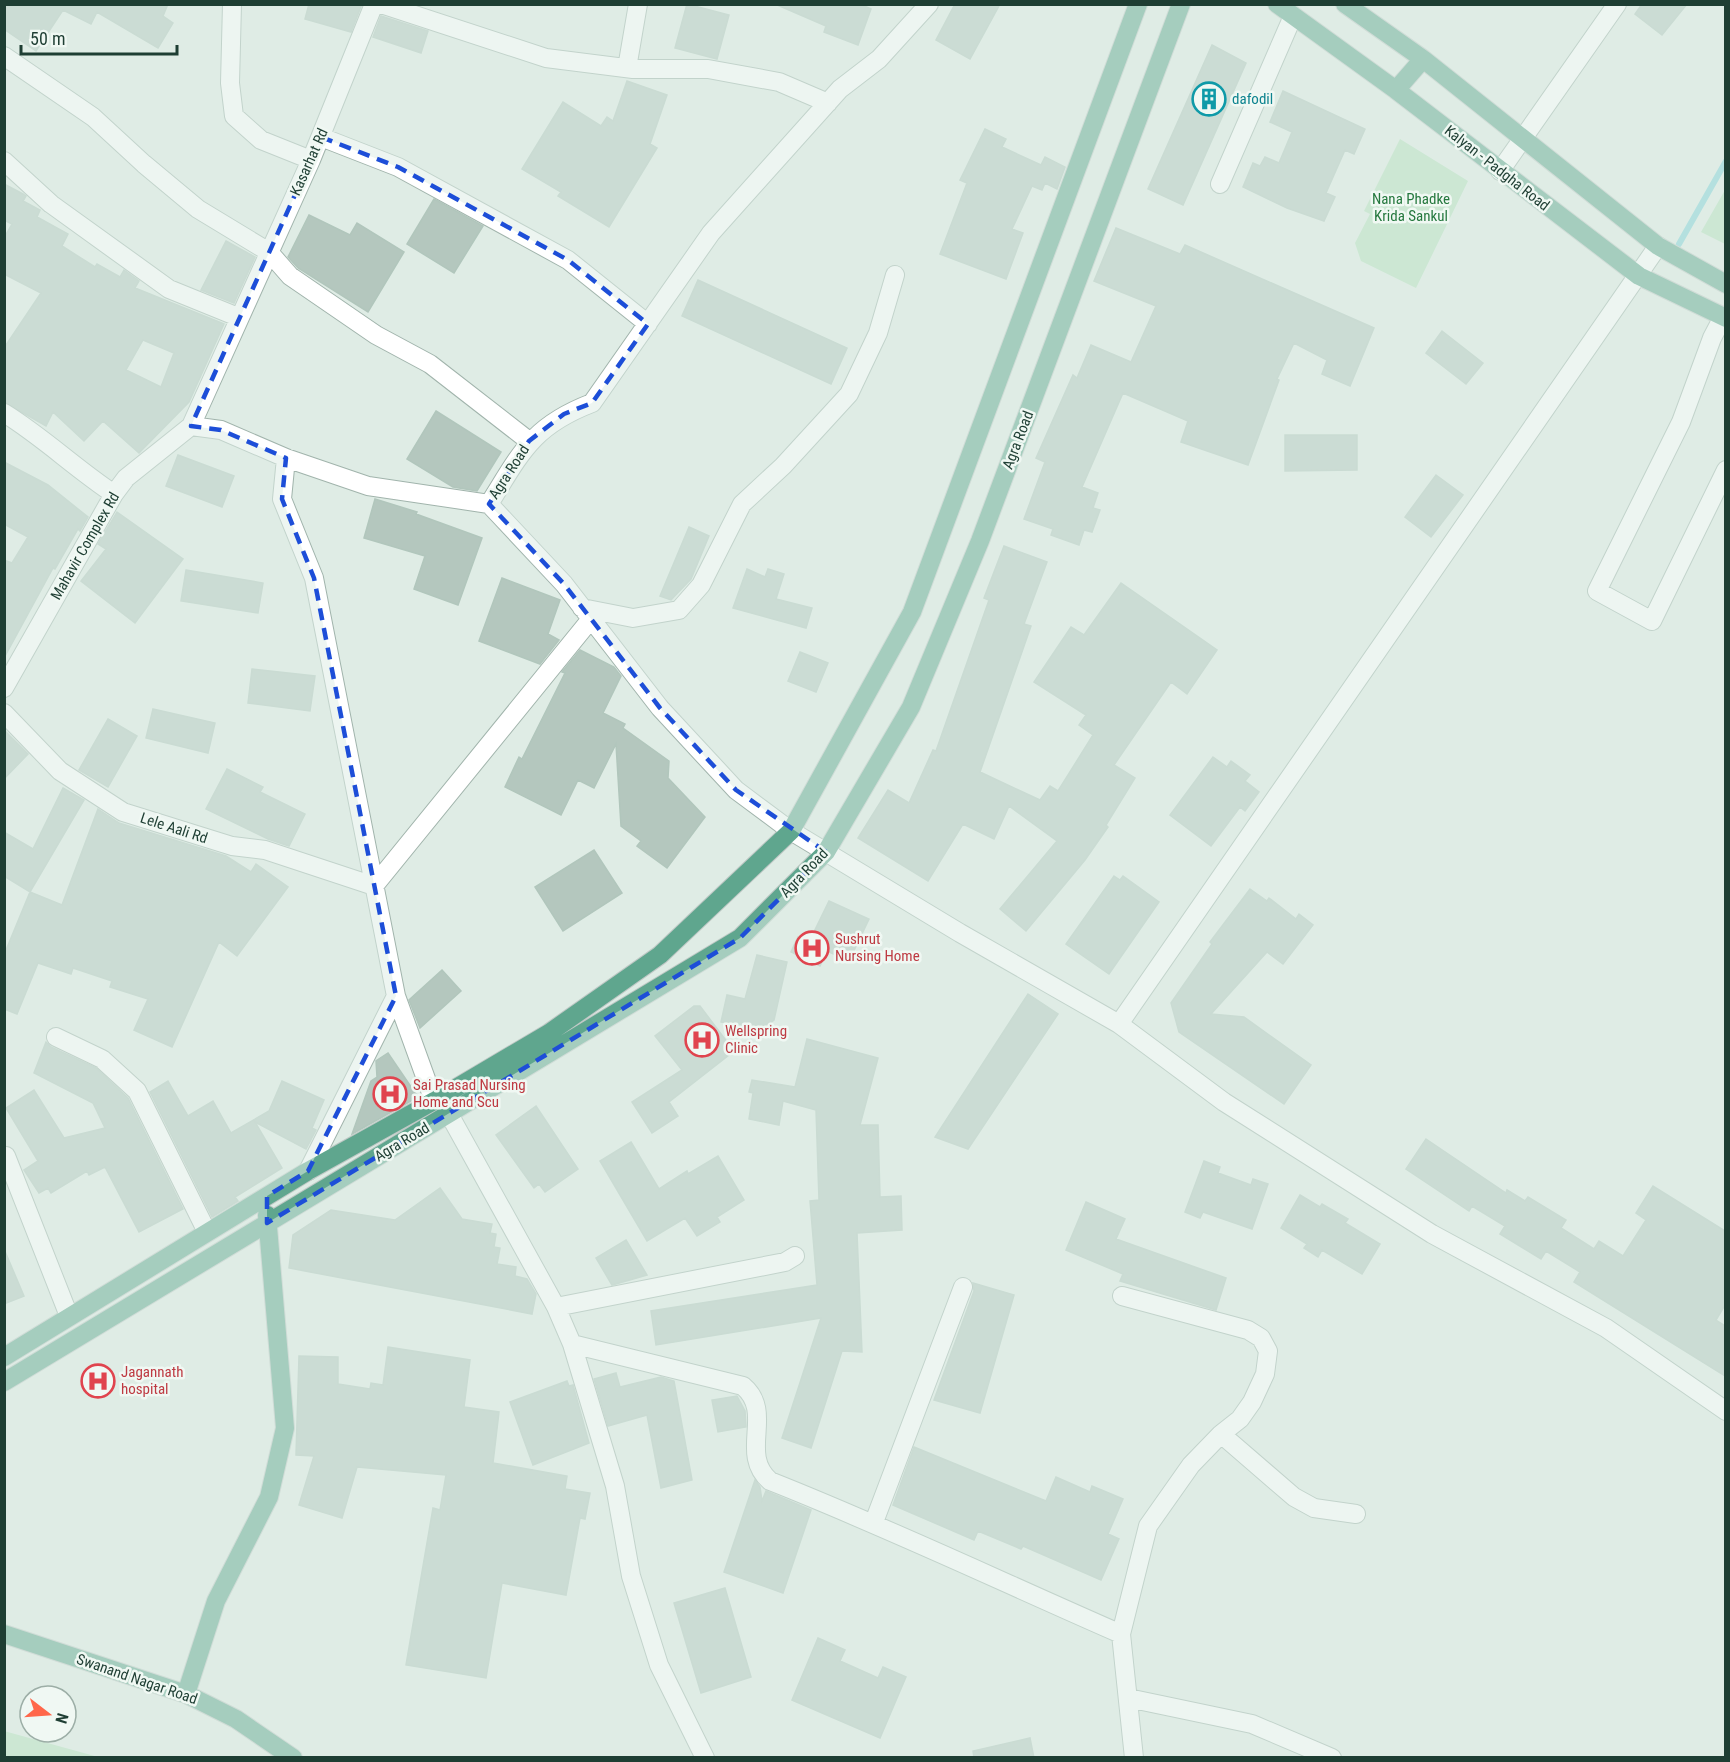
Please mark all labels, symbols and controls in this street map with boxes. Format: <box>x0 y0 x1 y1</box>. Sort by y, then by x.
scale bar <box>21 18 177 56</box>
text: 50 m <box>30 28 65 49</box>
building icon: dafodil <box>1191 81 1227 117</box>
place label: dafodil <box>1232 90 1273 108</box>
street label: Kalyan - Padgha Road <box>1441 121 1553 215</box>
street label: Kasarhat Rd <box>286 126 332 198</box>
park label: Nana Phadke Krida Sankul <box>1372 190 1450 225</box>
street label: Agra Road <box>999 408 1037 472</box>
street label: Agra Road <box>485 441 533 503</box>
street label: Mahavir Complex Rd <box>47 489 123 603</box>
street label: Lele Aali Rd <box>138 809 210 847</box>
street label: Agra Road <box>776 845 832 901</box>
hospital icon: Sushrut Nursing Home <box>794 930 830 966</box>
place label: Sushrut Nursing Home <box>835 930 920 965</box>
hospital icon: Wellspring Clinic <box>684 1022 720 1058</box>
place label: Wellspring Clinic <box>725 1022 787 1057</box>
hospital icon: Sai Prasad Nursing Home and Scu <box>372 1076 408 1112</box>
place label: Sai Prasad Nursing Home and Scu <box>413 1076 526 1111</box>
street label: Agra Road <box>371 1119 433 1165</box>
hospital icon: Jagannath hospital <box>80 1363 116 1399</box>
place label: Jagannath hospital <box>121 1363 183 1398</box>
street label: Swanand Nagar Road <box>74 1650 200 1708</box>
north arrow <box>18 1684 78 1744</box>
text: N <box>51 1711 72 1726</box>

